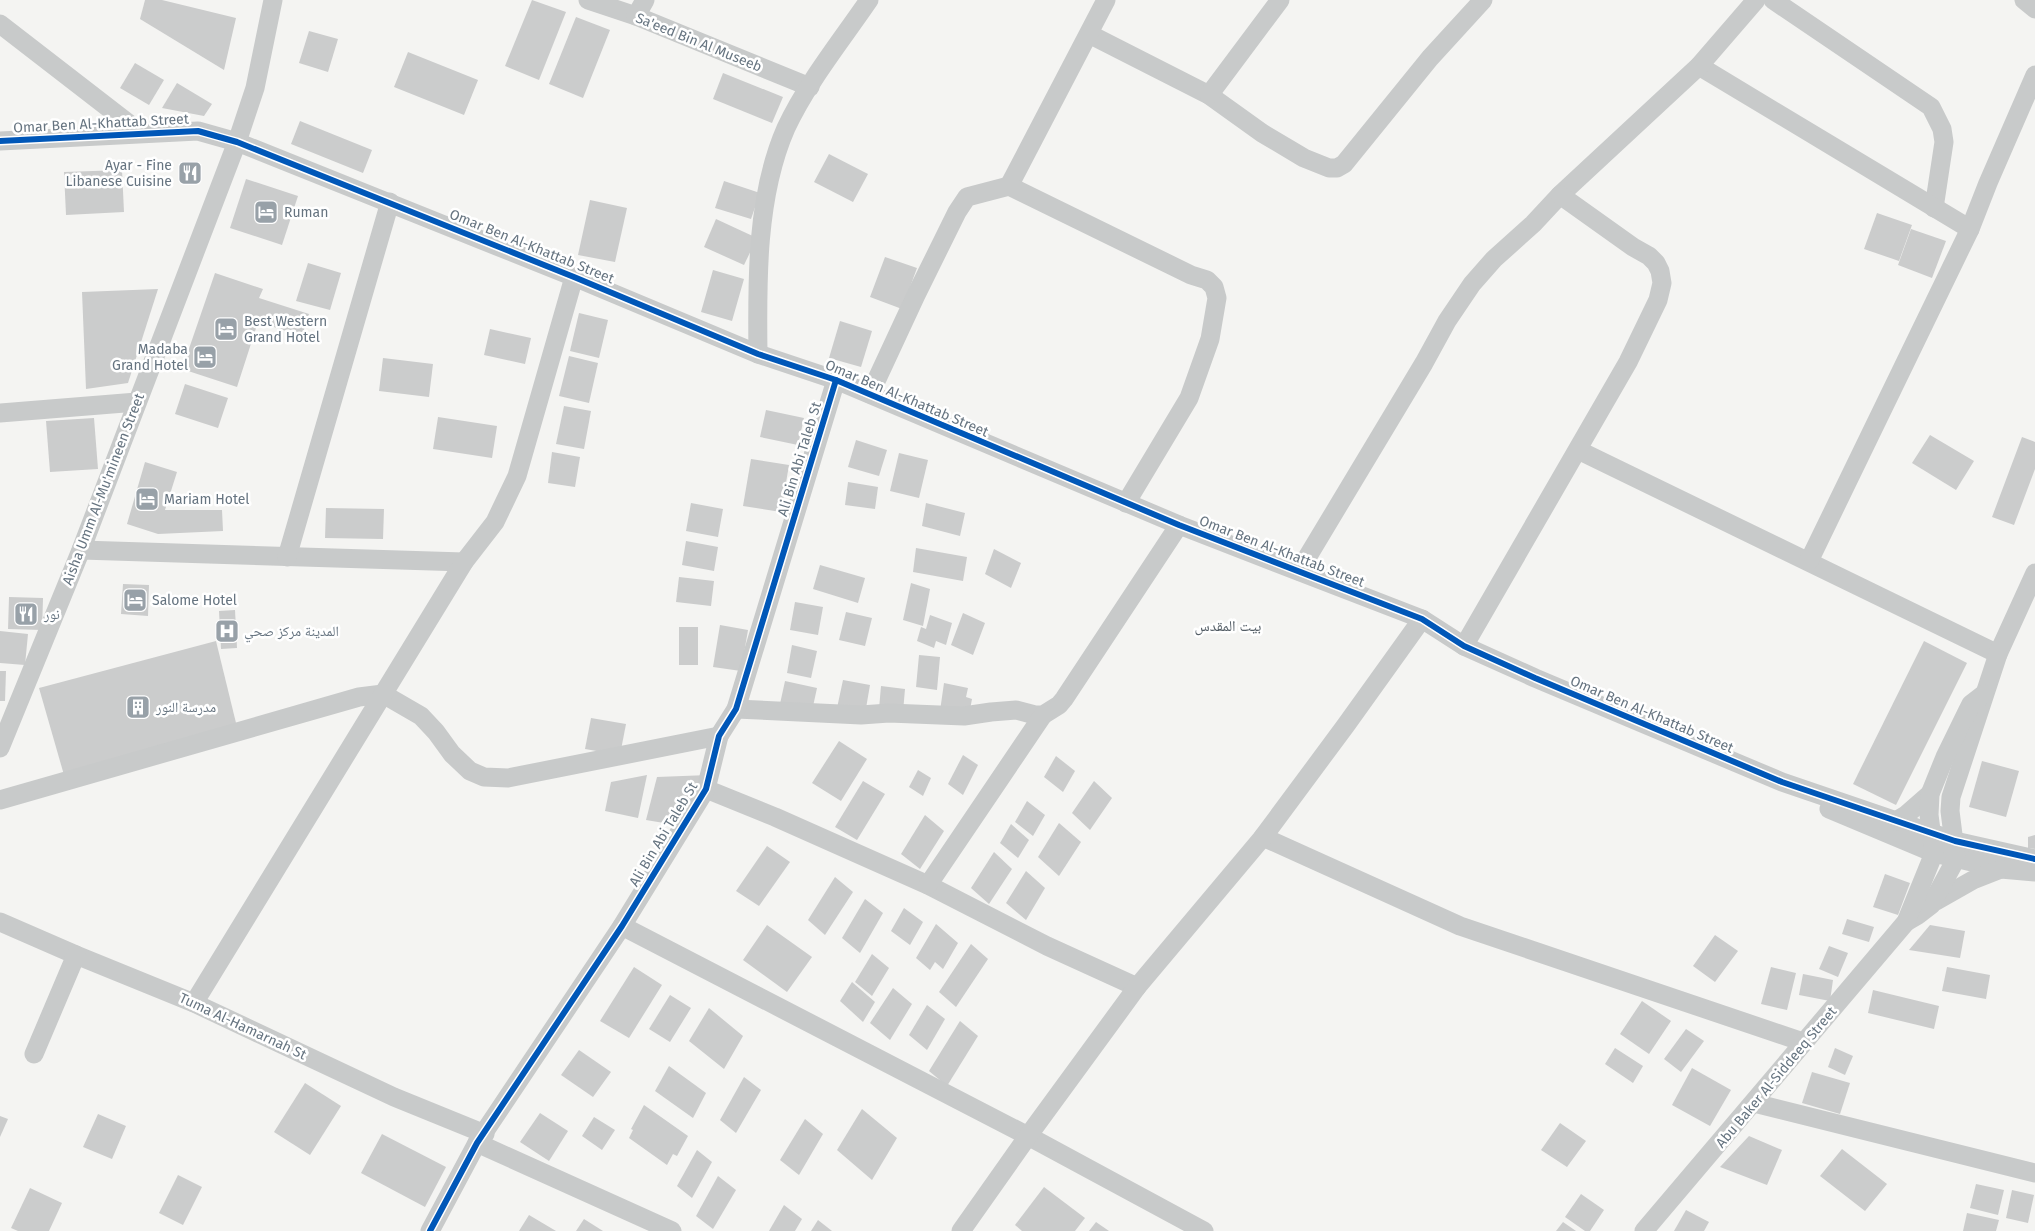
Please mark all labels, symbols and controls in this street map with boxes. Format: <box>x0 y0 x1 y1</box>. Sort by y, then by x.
street label: Sa'eed Bin Al Museeb <box>633 9 764 76</box>
street label: Omar Ben Al-Khattab Street <box>13 110 190 137</box>
place label: Ayar - Fine Libanese Cuisine <box>66 157 172 190</box>
restaurant icon: Ayar - Fine Libanese Cuisine <box>177 160 203 186</box>
hotel icon: Ruman <box>253 199 279 225</box>
place label: Ruman <box>284 204 328 221</box>
street label: Omar Ben Al-Khattab Street <box>447 206 617 288</box>
place label: Best Western Grand Hotel <box>244 313 327 346</box>
hotel icon: Best Western Grand Hotel <box>213 316 239 342</box>
place label: Madaba Grand Hotel <box>112 341 188 374</box>
hotel icon: Madaba Grand Hotel <box>192 344 218 370</box>
street label: Omar Ben Al-Khattab Street <box>823 356 992 441</box>
street label: Aisha Umm Al-Mu'mineen Street <box>59 390 148 587</box>
street label: Ali Bin Abi Taleb St <box>774 399 825 518</box>
hotel icon: Mariam Hotel <box>134 486 160 512</box>
place label: Mariam Hotel <box>164 491 249 508</box>
street label: Omar Ben Al-Khattab Street <box>1197 512 1368 591</box>
hotel icon: Salome Hotel <box>122 587 148 613</box>
place label: Salome Hotel <box>152 592 237 609</box>
restaurant icon: نور <box>13 601 39 627</box>
place label: نور <box>43 606 60 623</box>
district label: بيت المقدس <box>1195 617 1261 636</box>
hospital icon: المدينة مركز صحي <box>214 618 240 644</box>
place label: المدينة مركز صحي <box>244 623 339 643</box>
street label: Omar Ben Al-Khattab Street <box>1568 672 1737 757</box>
building icon: مدرسة النور <box>125 694 151 720</box>
place label: مدرسة النور <box>155 699 216 716</box>
street label: Ali Bin Abi Taleb St <box>626 778 702 889</box>
street label: Tuma Al-Hamarnah St <box>176 990 310 1064</box>
street label: Abu Baker Al-Siddeeq Street <box>1712 1003 1841 1151</box>

